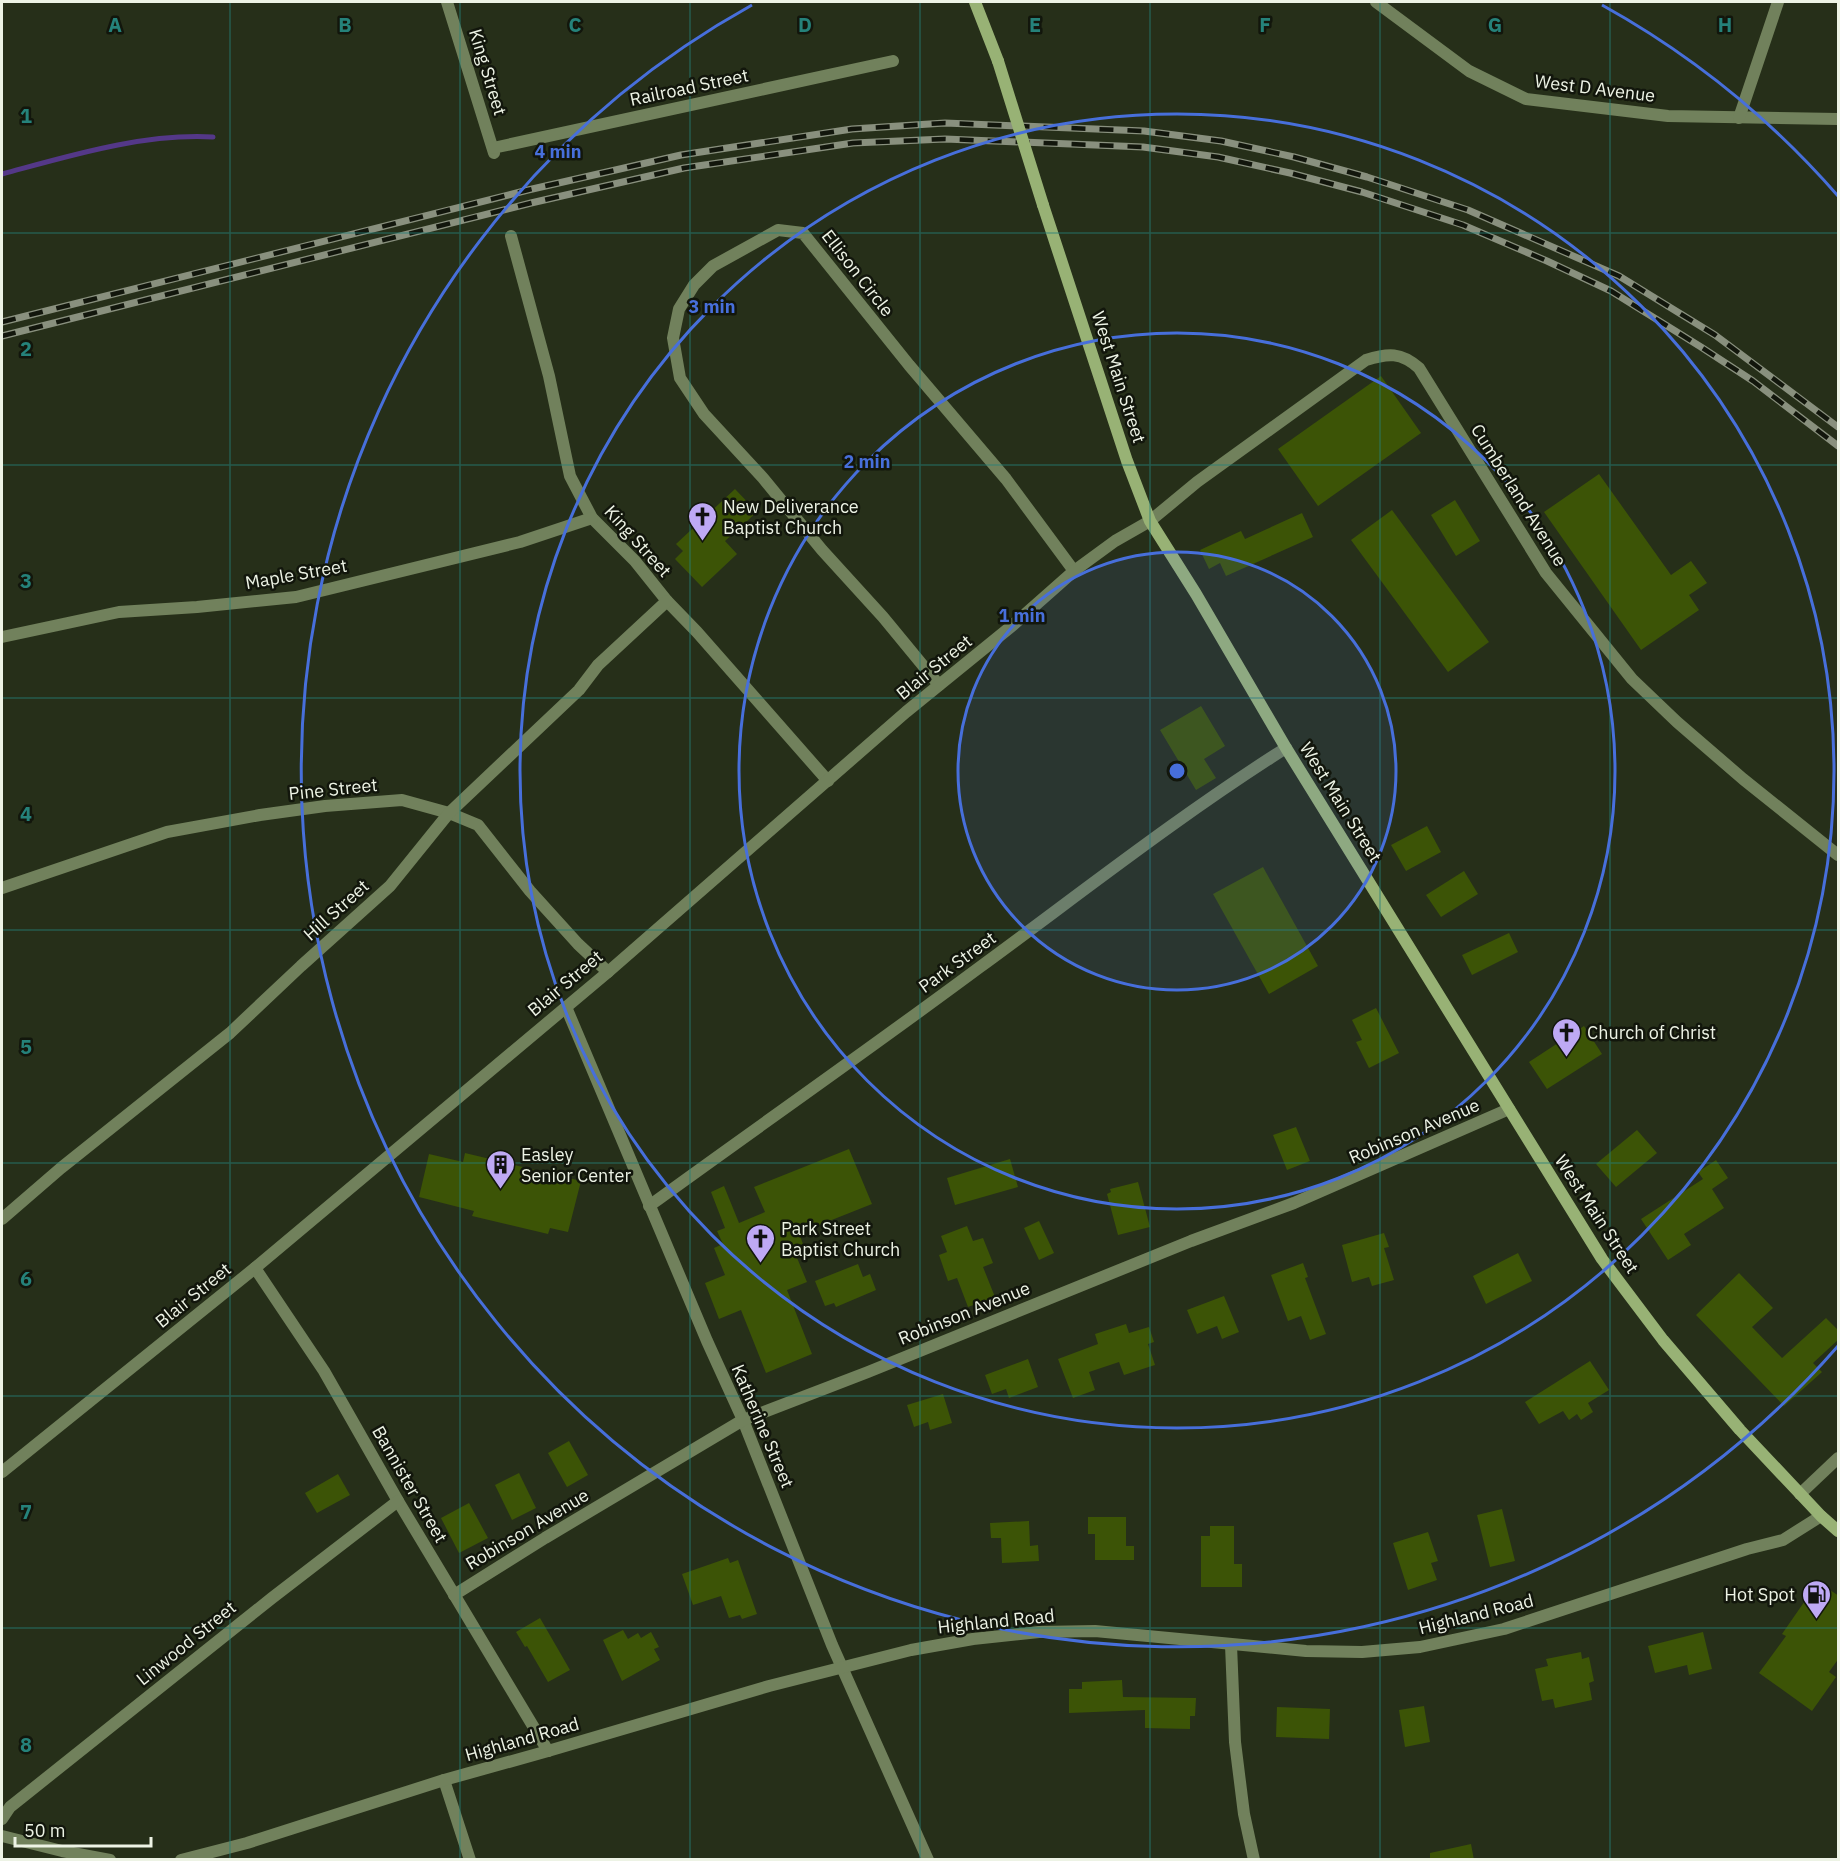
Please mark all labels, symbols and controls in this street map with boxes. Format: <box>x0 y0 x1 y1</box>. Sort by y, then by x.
text: A <box>108 11 122 38</box>
text: B <box>338 11 352 38</box>
text: C <box>568 11 582 38</box>
text: D <box>798 11 812 38</box>
text: E <box>1029 11 1041 38</box>
text: F <box>1259 11 1271 38</box>
text: G <box>1488 11 1502 38</box>
text: H <box>1718 11 1732 38</box>
street label: King Street <box>464 26 512 118</box>
street label: Railroad Street <box>628 63 750 111</box>
street label: West D Avenue <box>1533 69 1657 107</box>
text: 1 <box>20 102 32 129</box>
text: 4 min <box>534 140 582 163</box>
street label: Ellison Circle <box>817 225 899 321</box>
text: 3 min <box>688 295 736 318</box>
street label: West Main Street <box>1087 308 1151 446</box>
text: 2 <box>20 335 32 362</box>
street label: Cumberland Avenue <box>1466 420 1572 571</box>
text: 2 min <box>843 450 891 473</box>
place label: New Deliverance Baptist Church <box>723 495 859 539</box>
street label: King Street <box>600 500 676 582</box>
church icon: New Deliverance Baptist Church <box>686 500 718 542</box>
street label: Maple Street <box>243 554 349 594</box>
text: 3 <box>20 567 32 594</box>
text: 1 min <box>998 604 1046 627</box>
street label: Blair Street <box>891 629 977 705</box>
street label: West Main Street <box>1295 738 1387 866</box>
centre of rings <box>1167 761 1187 781</box>
street label: Pine Street <box>287 773 379 805</box>
text: 4 <box>20 800 32 827</box>
street label: Hill Street <box>298 875 374 945</box>
street label: Park Street <box>914 926 1000 998</box>
street label: Blair Street <box>523 945 607 1021</box>
church icon: Church of Christ <box>1550 1016 1582 1058</box>
place label: Church of Christ <box>1587 1021 1716 1044</box>
text: 5 <box>20 1033 32 1060</box>
street label: Robinson Avenue <box>1345 1093 1483 1169</box>
place label: Easley Senior Center <box>521 1143 631 1187</box>
building icon: Easley Senior Center <box>484 1148 516 1190</box>
street label: West Main Street <box>1550 1150 1644 1278</box>
place label: Park Street Baptist Church <box>781 1217 900 1261</box>
church icon: Park Street Baptist Church <box>744 1222 776 1264</box>
street label: Blair Street <box>150 1257 236 1333</box>
text: 6 <box>20 1265 32 1292</box>
street label: Robinson Avenue <box>895 1276 1033 1350</box>
street label: Katherine Street <box>727 1361 799 1491</box>
street label: Bannister Street <box>367 1421 453 1547</box>
street label: Robinson Avenue <box>461 1483 593 1575</box>
text: 7 <box>20 1498 32 1525</box>
fuel station icon: Hot Spot <box>1800 1578 1832 1620</box>
place label: Hot Spot <box>1724 1583 1795 1606</box>
street label: Highland Road <box>1416 1589 1536 1639</box>
street label: Linwood Street <box>132 1596 240 1690</box>
street label: Highland Road <box>936 1603 1056 1639</box>
street label: Highland Road <box>462 1712 582 1766</box>
text: 8 <box>20 1731 32 1758</box>
scale bar <box>15 1810 152 1848</box>
text: 50 m <box>24 1819 66 1842</box>

